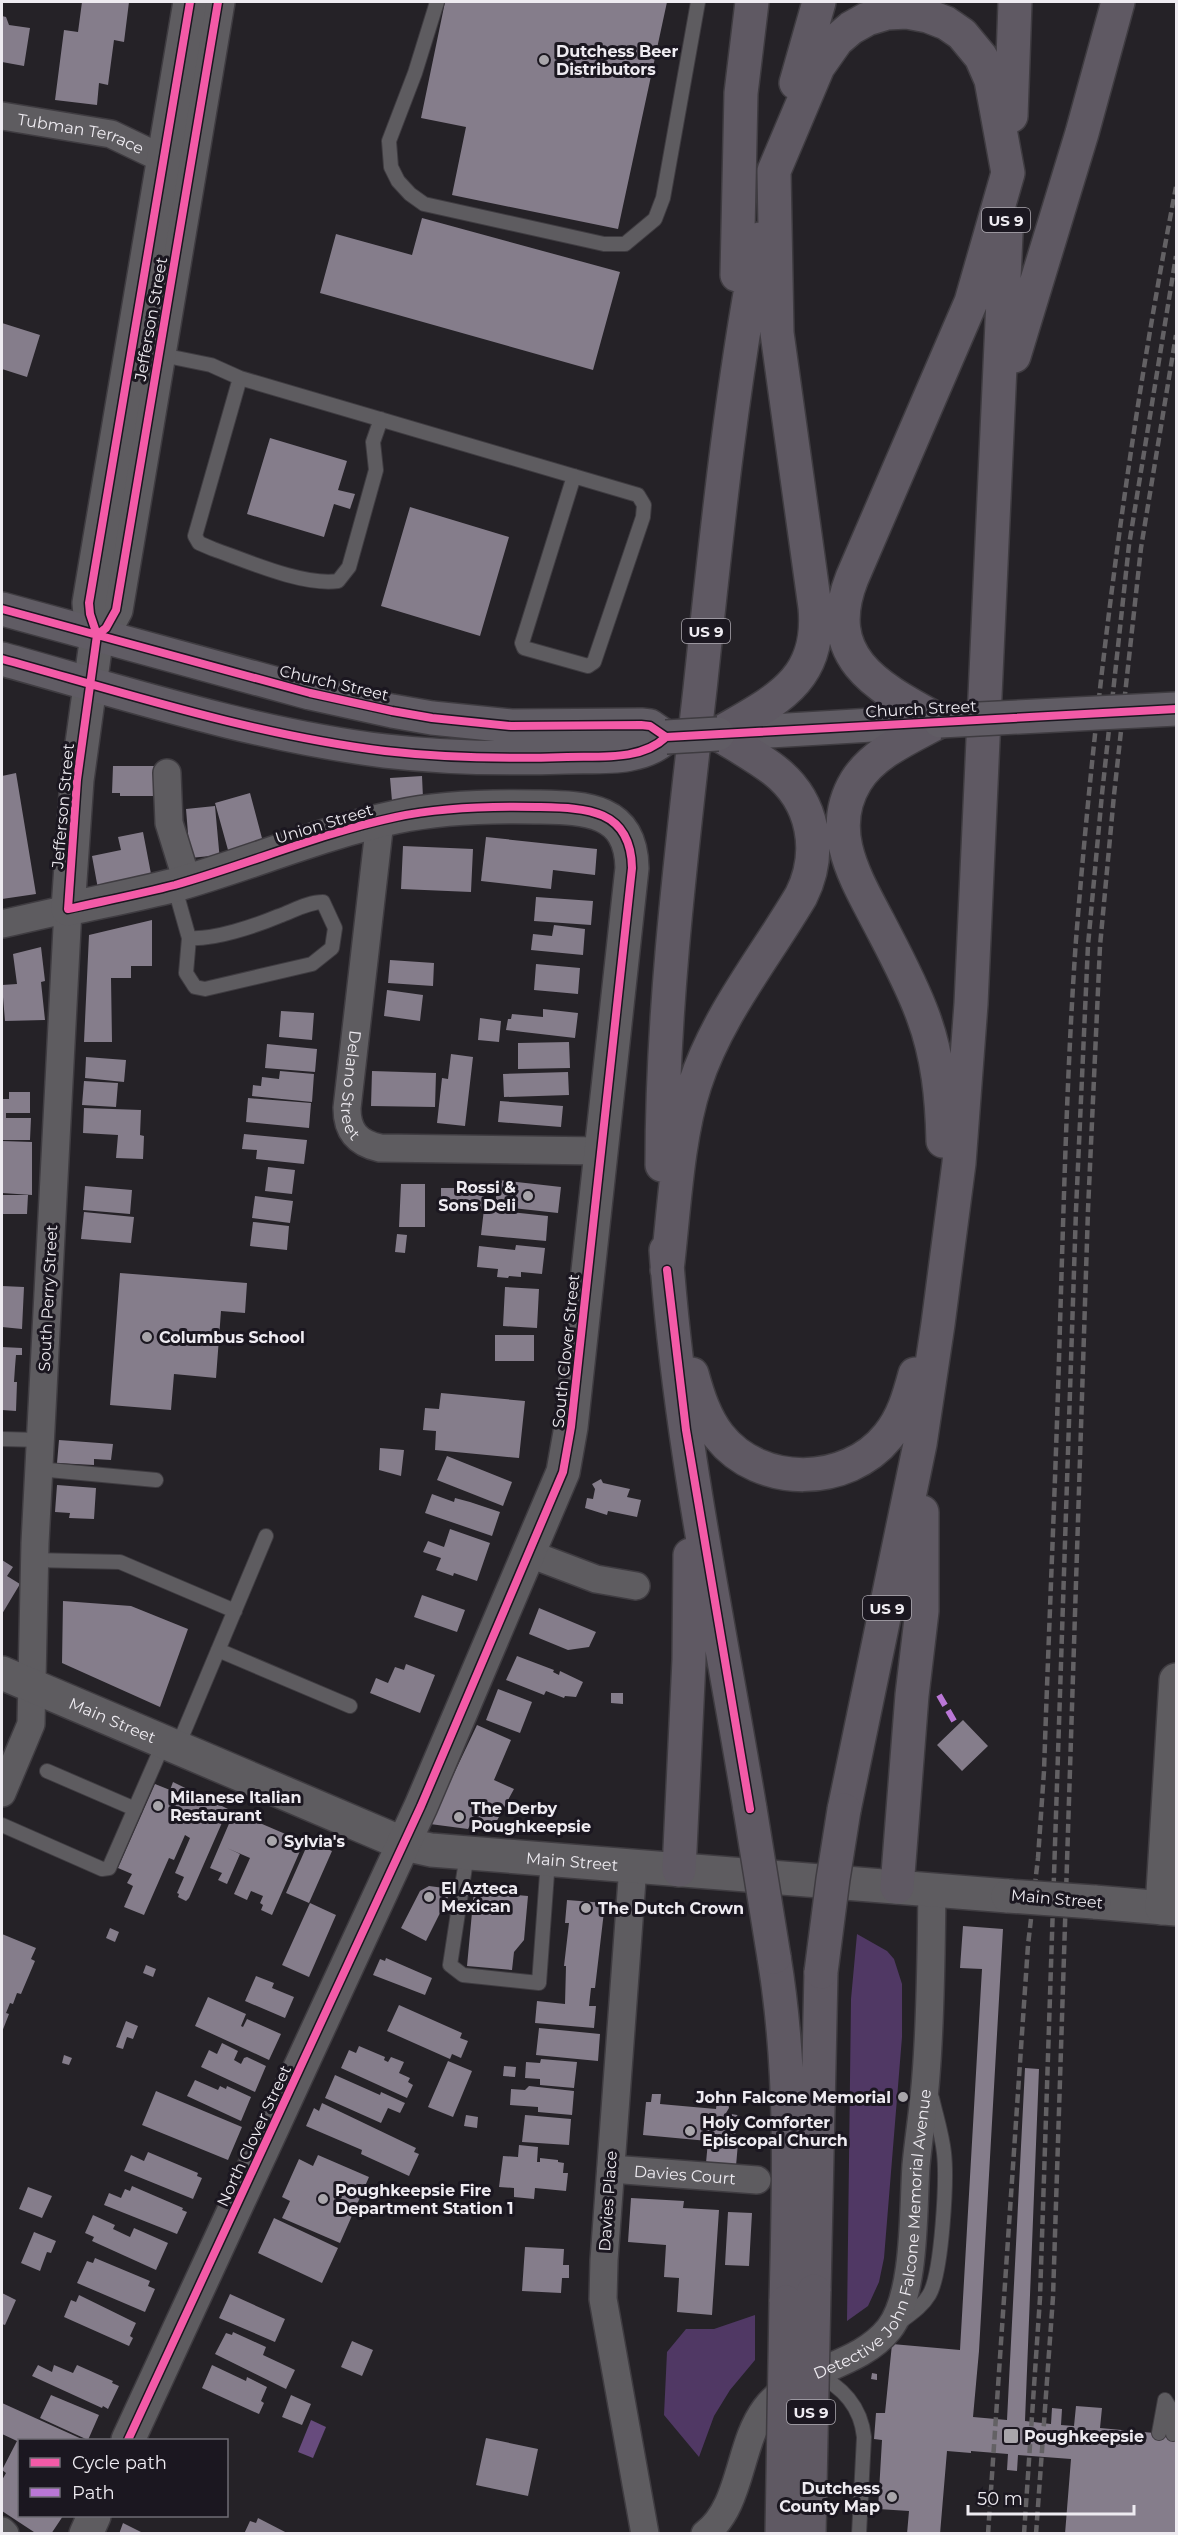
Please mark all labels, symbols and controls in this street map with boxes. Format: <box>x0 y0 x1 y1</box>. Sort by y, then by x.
place label: Dutchess Beer Distributors <box>556 42 678 79</box>
marker: Dutchess Beer Distributors <box>537 53 551 67</box>
street label: Tubman Terrace <box>16 109 147 158</box>
road number: US 9 <box>982 208 1030 232</box>
street label: Jefferson Street <box>131 255 171 384</box>
road number: US 9 <box>682 619 730 643</box>
street label: Church Street <box>278 661 391 705</box>
street label: Church Street <box>865 697 978 721</box>
street label: Jefferson Street <box>48 742 78 870</box>
street label: Union Street <box>273 800 376 848</box>
street label: Delano Street <box>337 1029 365 1144</box>
place label: Rossi & Sons Deli <box>438 1178 516 1215</box>
marker: Rossi & Sons Deli <box>521 1189 535 1203</box>
street label: South Perry Street <box>35 1224 61 1372</box>
street label: South Clover Street <box>548 1273 584 1429</box>
place label: Columbus School <box>159 1328 305 1347</box>
marker: Columbus School <box>140 1330 154 1344</box>
road number: US 9 <box>863 1596 911 1620</box>
street label: Main Street <box>66 1693 159 1747</box>
place label: Milanese Italian Restaurant <box>170 1788 301 1825</box>
marker: Milanese Italian Restaurant <box>151 1799 165 1813</box>
place label: The Derby Poughkeepsie <box>471 1799 591 1836</box>
marker: The Derby Poughkeepsie <box>452 1810 466 1824</box>
place label: Sylvia's <box>284 1832 346 1851</box>
marker: Sylvia's <box>265 1834 279 1848</box>
street label: Main Street <box>525 1848 619 1874</box>
place label: El Azteca Mexican <box>441 1879 518 1916</box>
street label: Main Street <box>1010 1886 1104 1913</box>
marker: El Azteca Mexican <box>422 1890 436 1904</box>
place label: The Dutch Crown <box>598 1899 744 1918</box>
marker: The Dutch Crown <box>579 1901 593 1915</box>
street label: North Clover Street <box>213 2062 295 2210</box>
place label: John Falcone Memorial <box>695 2088 891 2107</box>
street label: Detective John Falcone Memorial Avenue <box>810 2088 934 2383</box>
marker: John Falcone Memorial <box>896 2090 910 2104</box>
place label: Holy Comforter Episcopal Church <box>702 2113 848 2150</box>
marker: Holy Comforter Episcopal Church <box>683 2124 697 2138</box>
street label: Davies Place <box>595 2150 621 2252</box>
street label: Davies Court <box>633 2161 737 2188</box>
place label: Poughkeepsie Fire Department Station 1 <box>335 2181 514 2218</box>
marker: Poughkeepsie Fire Department Station 1 <box>316 2192 330 2206</box>
road number: US 9 <box>787 2400 835 2424</box>
marker: Poughkeepsie <box>1002 2427 1020 2445</box>
place label: Poughkeepsie <box>1024 2427 1144 2446</box>
legend <box>18 2439 228 2517</box>
text: Cycle path <box>72 2452 167 2474</box>
scale bar <box>968 2478 1134 2516</box>
place label: Dutchess County Map <box>779 2479 880 2516</box>
text: Path <box>72 2482 115 2504</box>
text: 50 m <box>977 2488 1023 2510</box>
marker: Dutchess County Map <box>885 2490 899 2504</box>

